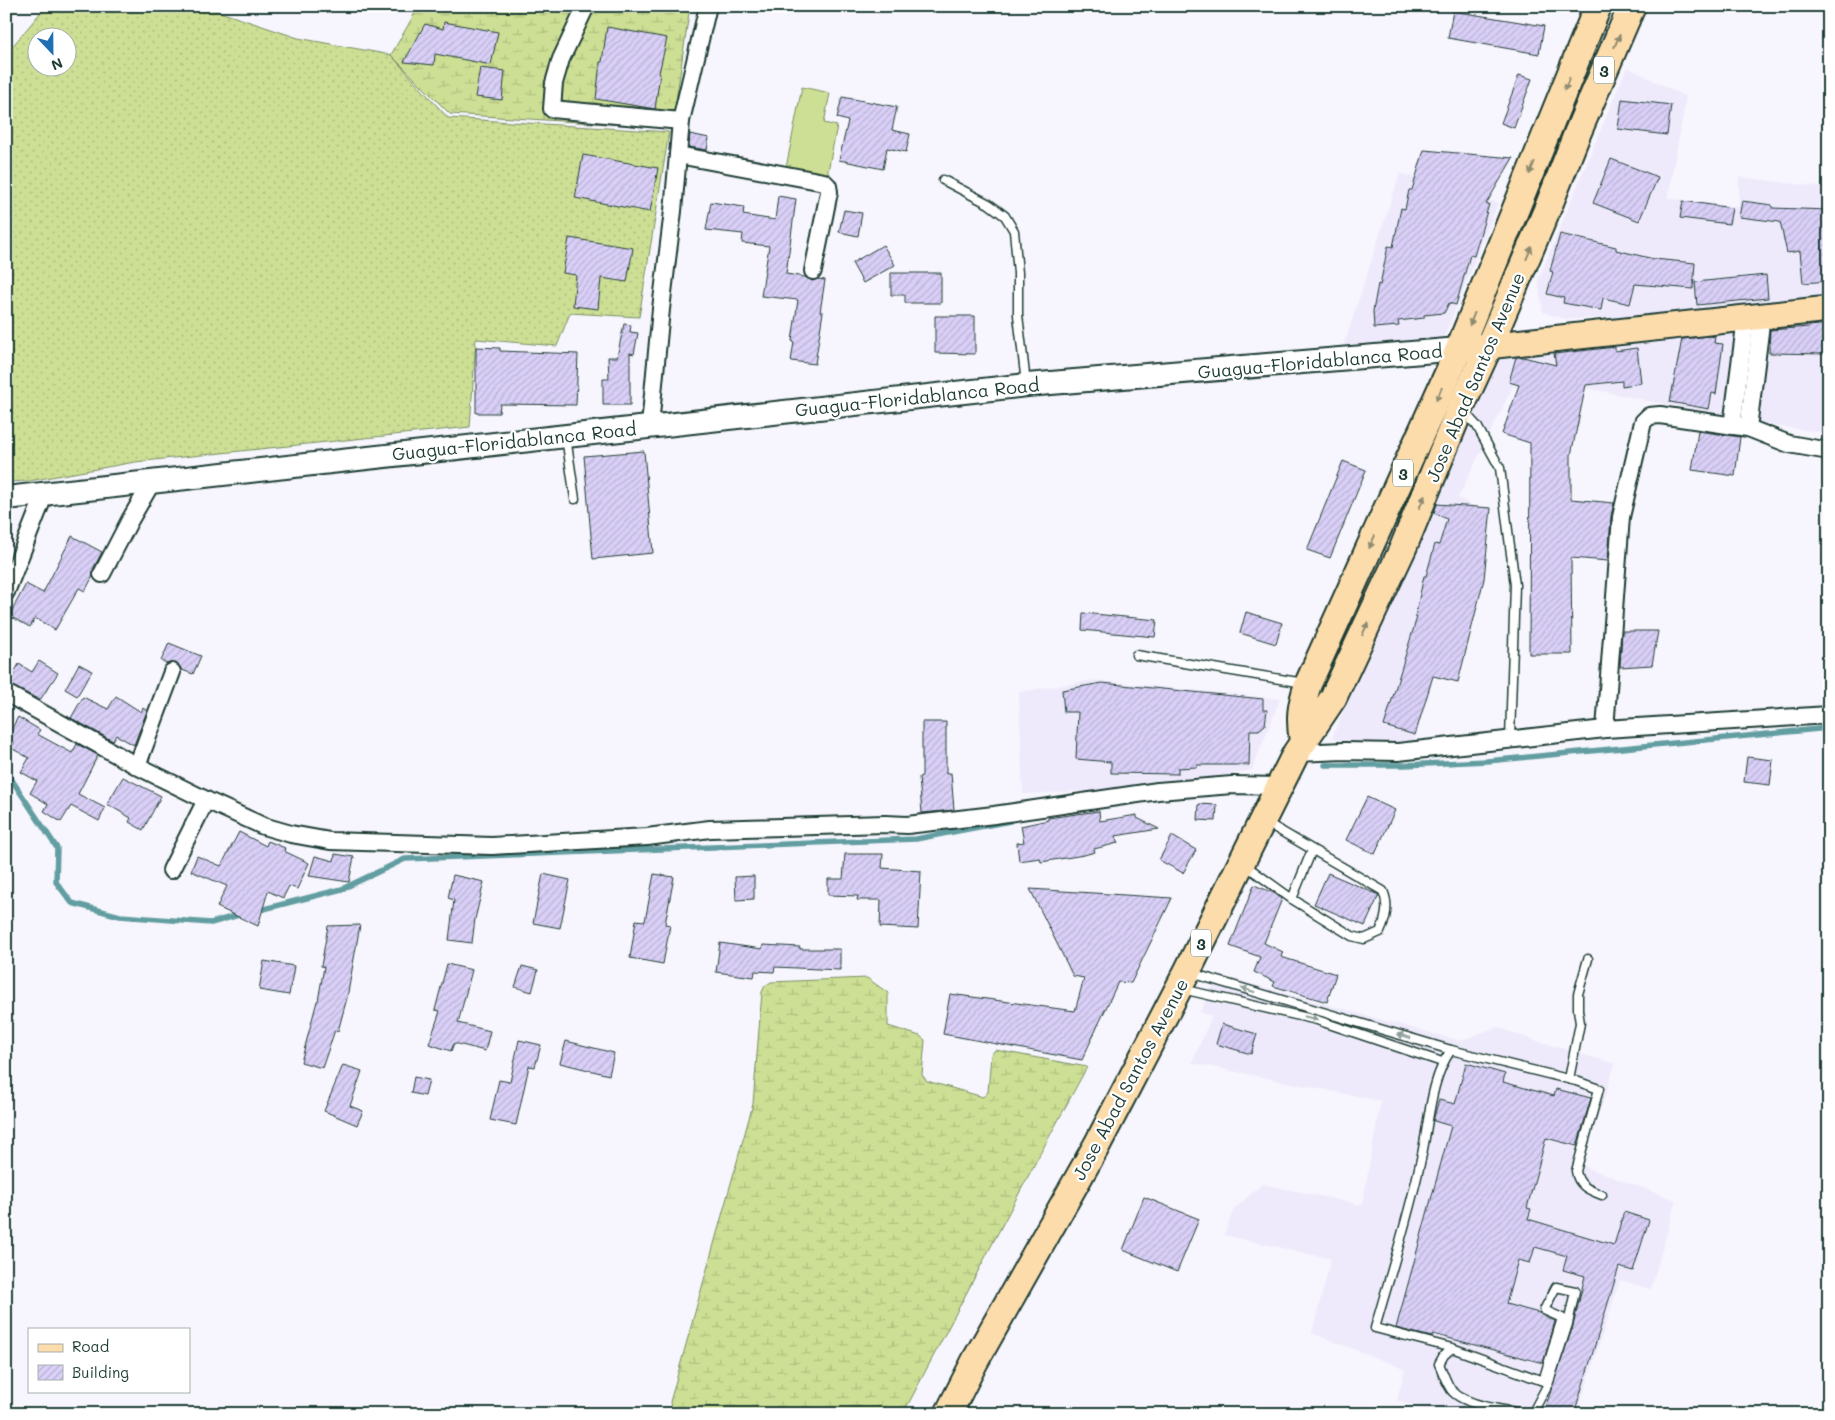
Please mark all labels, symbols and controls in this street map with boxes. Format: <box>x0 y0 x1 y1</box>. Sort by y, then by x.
north arrow <box>28 28 78 78</box>
one-way arrow <box>1614 34 1622 48</box>
text: N <box>49 54 66 75</box>
road number: 3 <box>1594 56 1614 84</box>
one-way arrow <box>1562 77 1570 91</box>
one-way arrow <box>1528 161 1536 175</box>
one-way arrow <box>1525 245 1533 260</box>
street label: Jose Abad Santos Avenue <box>1420 269 1530 485</box>
one-way arrow <box>1467 312 1475 326</box>
street label: Guagua-Floridablanca Road <box>1197 338 1443 384</box>
street label: Guagua-Floridablanca Road <box>794 372 1040 422</box>
one-way arrow <box>1435 387 1443 401</box>
street label: Guagua-Floridablanca Road <box>391 416 637 466</box>
road number: 3 <box>1393 459 1413 486</box>
one-way arrow <box>1418 495 1426 510</box>
one-way arrow <box>1368 535 1376 549</box>
one-way arrow <box>1361 622 1369 636</box>
road number: 3 <box>1191 930 1211 956</box>
street label: Jose Abad Santos Avenue <box>1067 974 1193 1184</box>
one-way arrow <box>1241 985 1256 993</box>
one-way arrow <box>1303 1014 1318 1022</box>
one-way arrow <box>1397 1031 1412 1039</box>
legend <box>28 1328 190 1392</box>
text: Road <box>72 1336 109 1356</box>
text: Building <box>72 1362 129 1382</box>

